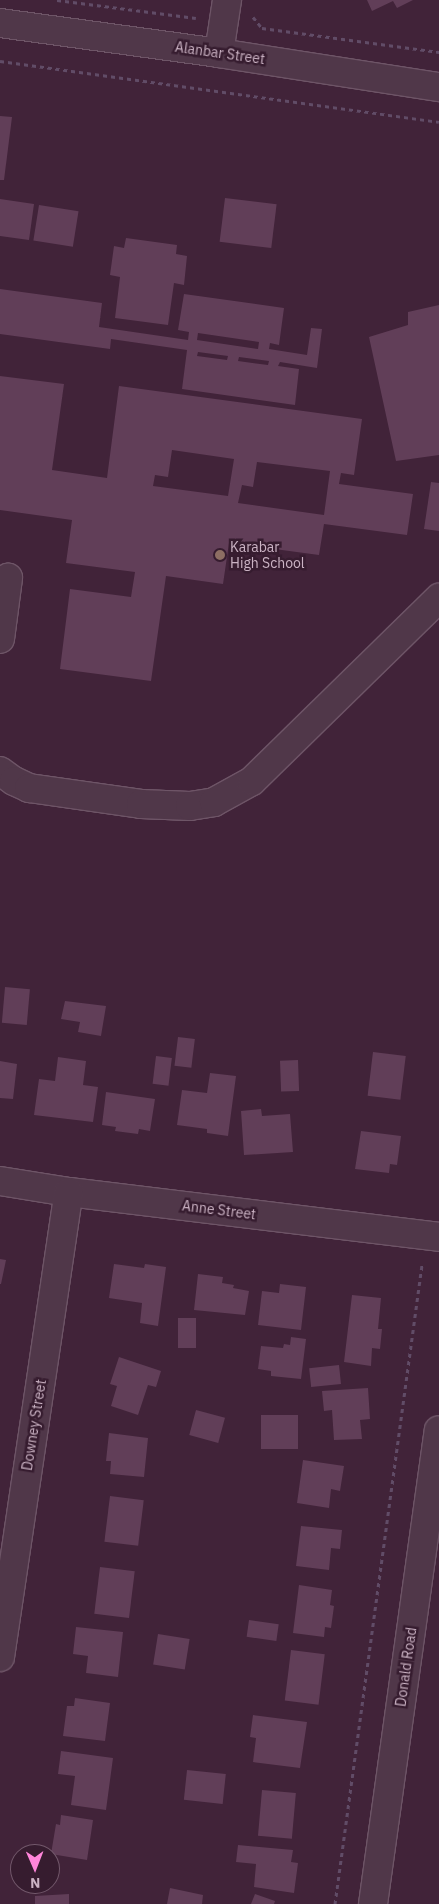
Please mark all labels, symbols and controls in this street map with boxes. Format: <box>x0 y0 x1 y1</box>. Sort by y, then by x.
street label: Alanbar Street <box>174 38 266 68</box>
place label: Karabar High School <box>230 539 305 572</box>
marker: Karabar High School <box>214 549 226 561</box>
street label: Anne Street <box>181 1197 257 1223</box>
street label: Downey Street <box>18 1378 50 1472</box>
street label: Donald Road <box>392 1626 420 1708</box>
north arrow <box>10 1844 60 1894</box>
text: N <box>30 1874 40 1892</box>

